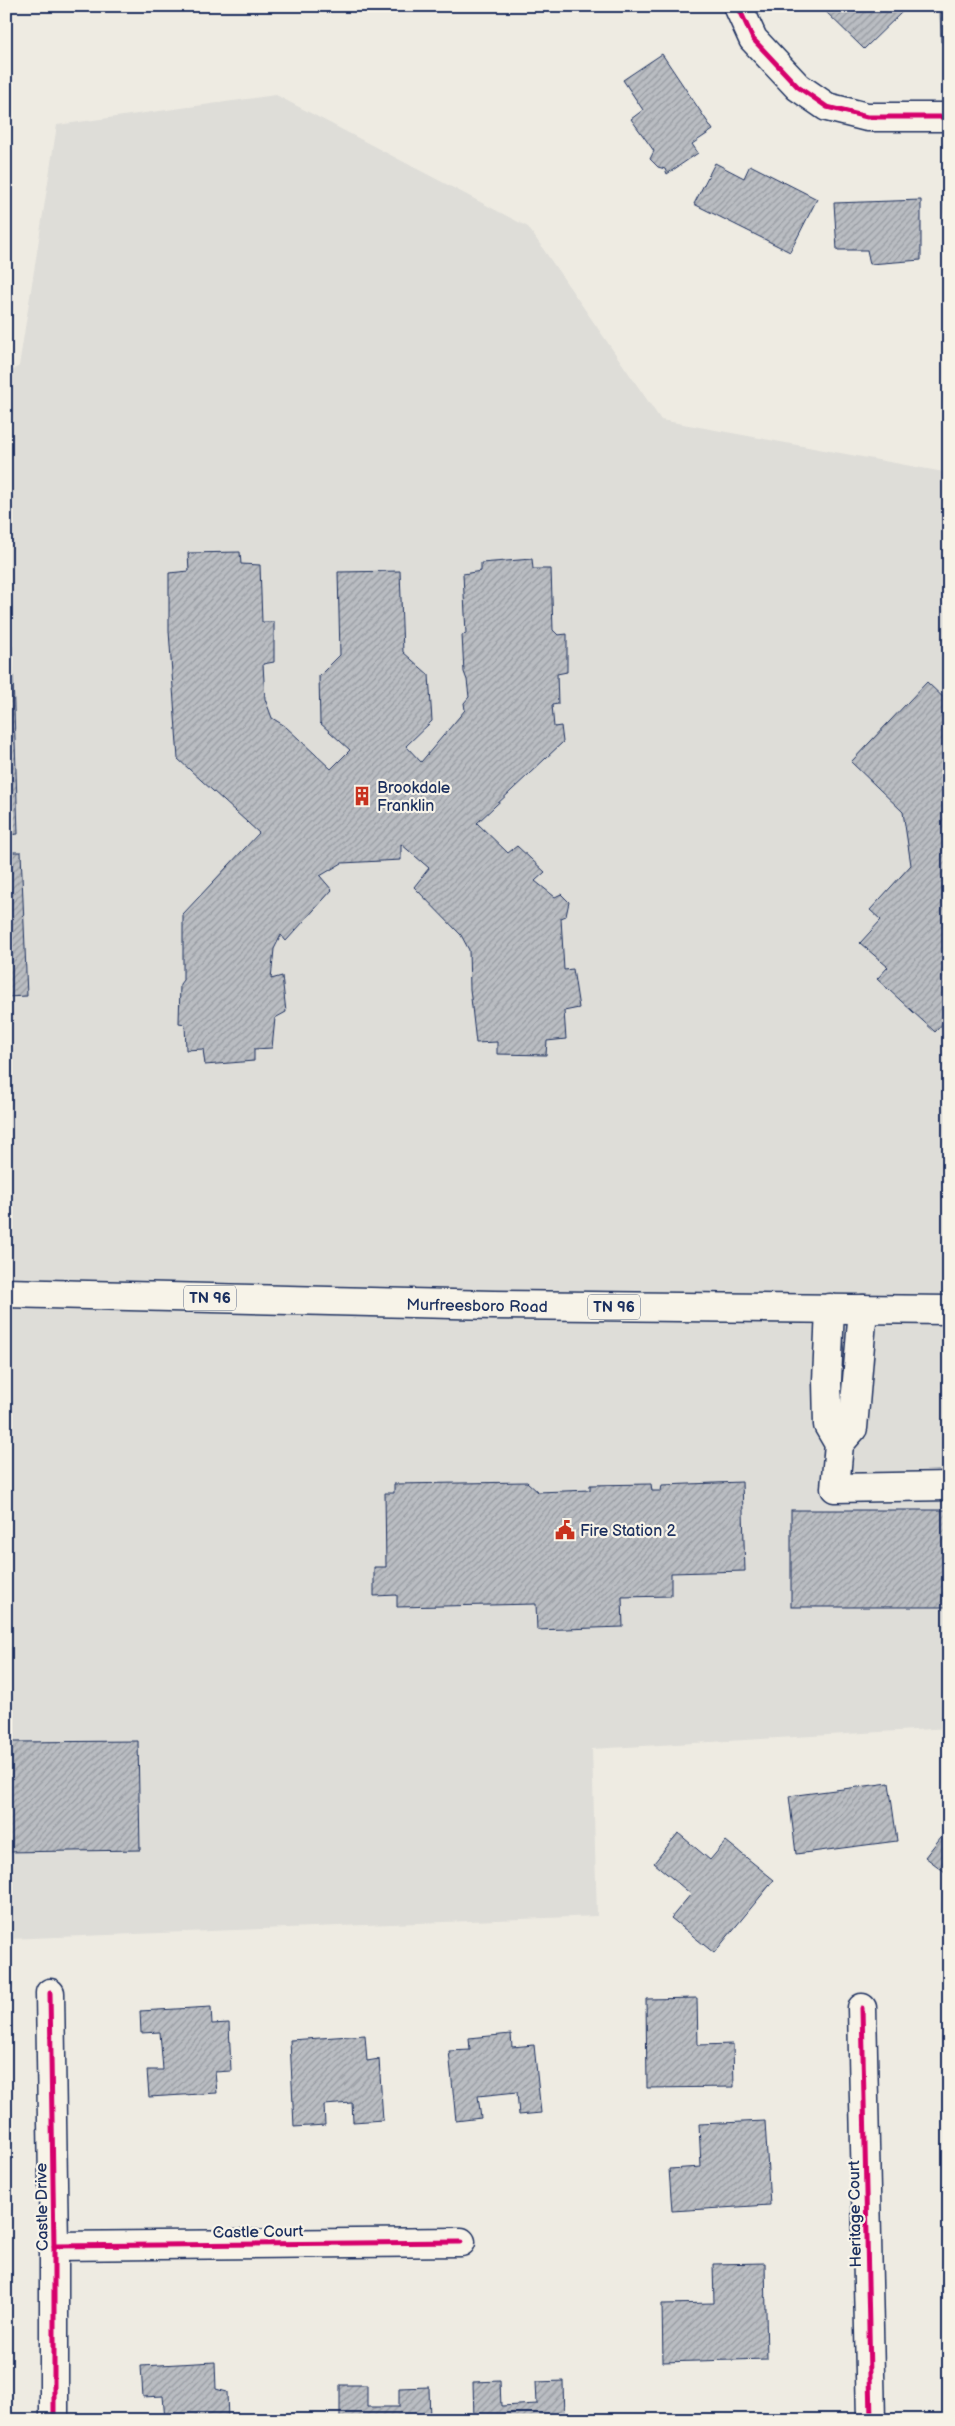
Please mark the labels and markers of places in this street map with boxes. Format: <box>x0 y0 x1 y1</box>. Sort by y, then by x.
place label: Brookdale Franklin <box>377 779 451 816</box>
building icon: Brookdale Franklin <box>351 785 373 807</box>
public building icon: Fire Station 2 <box>554 1519 576 1541</box>
place label: Fire Station 2 <box>580 1522 676 1541</box>

